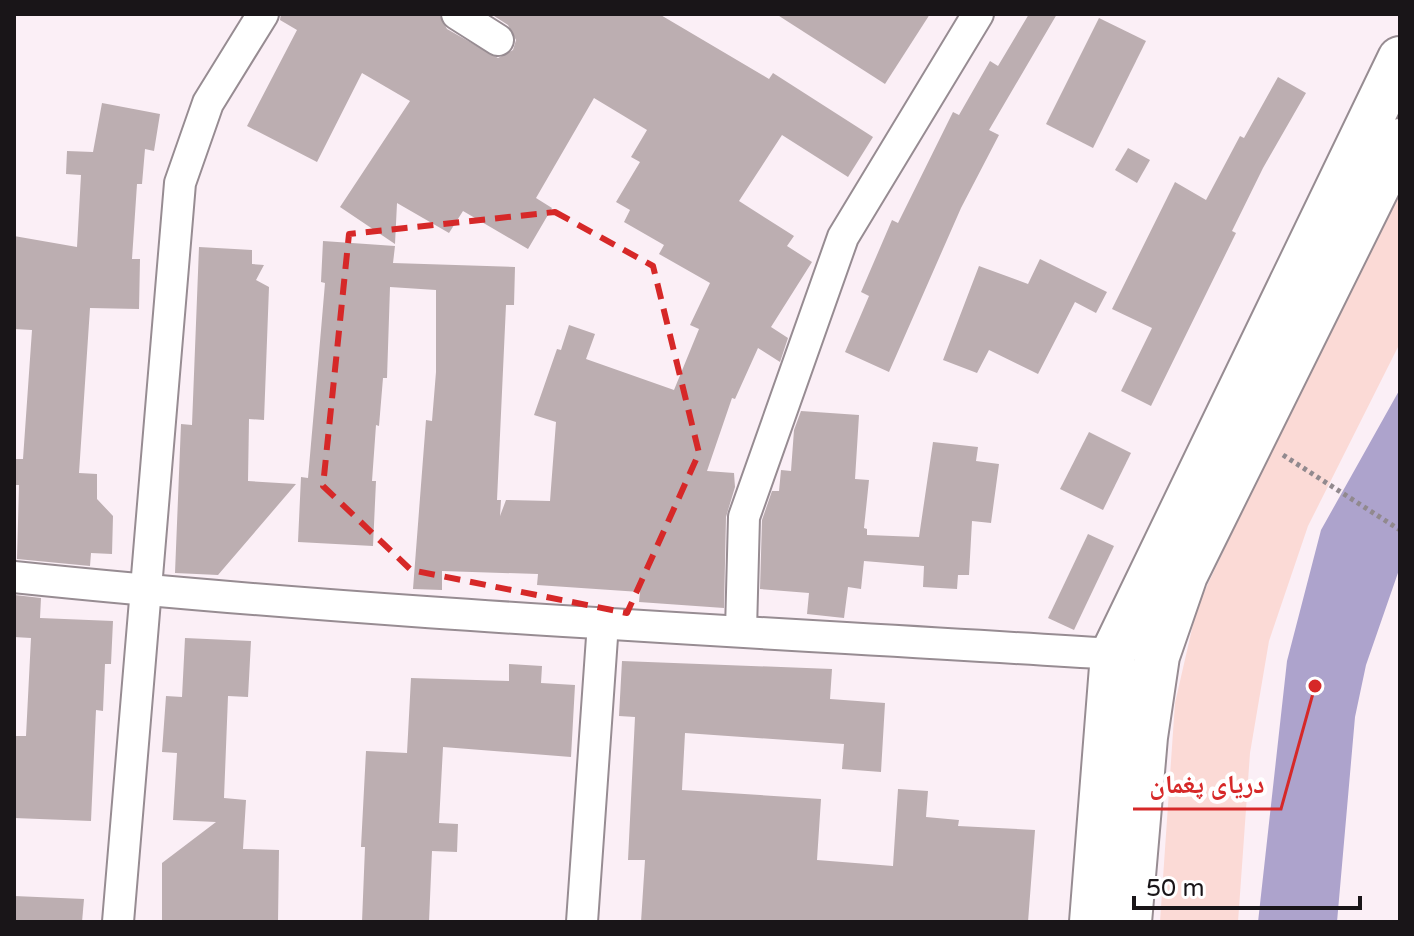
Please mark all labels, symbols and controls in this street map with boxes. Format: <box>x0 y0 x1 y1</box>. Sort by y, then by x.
callout: دریای پغمان <box>1133 759 1281 809</box>
text: دریای پغمان <box>1149 769 1265 800</box>
scale bar <box>1134 860 1360 910</box>
text: 50 m <box>1146 874 1204 903</box>

